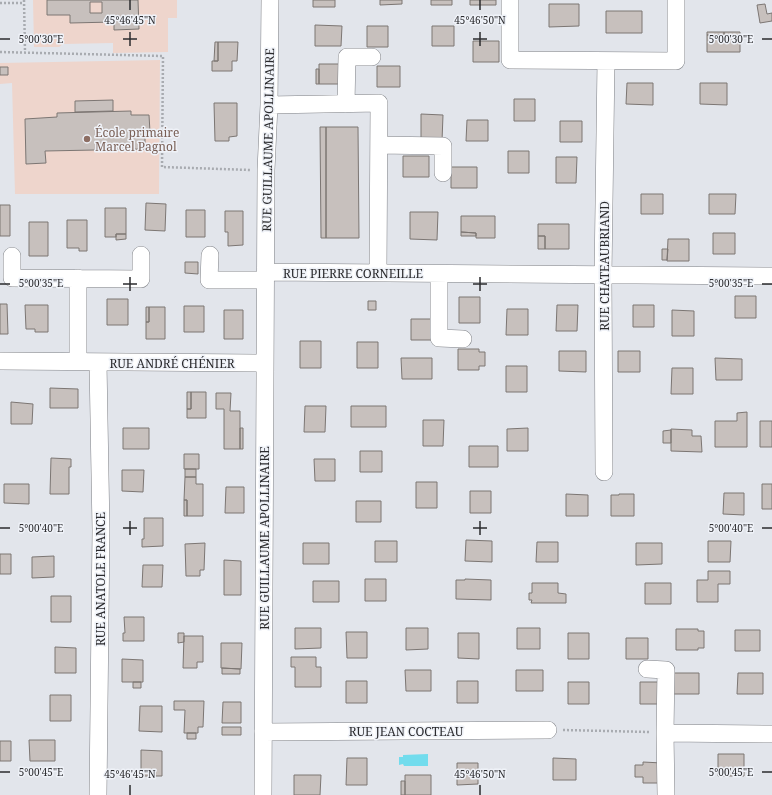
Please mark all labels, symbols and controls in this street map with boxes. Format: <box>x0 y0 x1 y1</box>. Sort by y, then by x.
text: 45°46'45"N <box>104 13 156 27</box>
text: 45°46'50"N <box>454 13 506 27</box>
text: 5°00'30"E <box>19 32 63 46</box>
text: 5°00'30"E <box>709 32 753 46</box>
street label: RUE GUILLAUME APOLLINAIRE <box>258 48 278 232</box>
place label: École primaire Marcel Pagnol <box>95 124 179 155</box>
marker: École primaire Marcel Pagnol <box>82 134 92 144</box>
street label: RUE CHATEAUBRIAND <box>596 201 613 331</box>
street label: RUE PIERRE CORNEILLE <box>283 265 423 282</box>
text: 5°00'35"E <box>19 276 63 290</box>
text: 5°00'35"E <box>709 276 753 290</box>
street label: RUE ANDRÉ CHÉNIER <box>109 355 235 372</box>
street label: RUE GUILLAUME APOLLINAIRE <box>256 446 273 630</box>
street label: RUE ANATOLE FRANCE <box>92 512 109 646</box>
text: 5°00'40"E <box>19 521 63 535</box>
text: 5°00'40"E <box>709 521 753 535</box>
street label: RUE JEAN COCTEAU <box>349 723 464 740</box>
text: 5°00'45"E <box>19 765 63 779</box>
text: 5°00'45"E <box>709 765 753 779</box>
text: 45°46'45"N <box>104 767 156 781</box>
text: 45°46'50"N <box>454 767 506 781</box>

